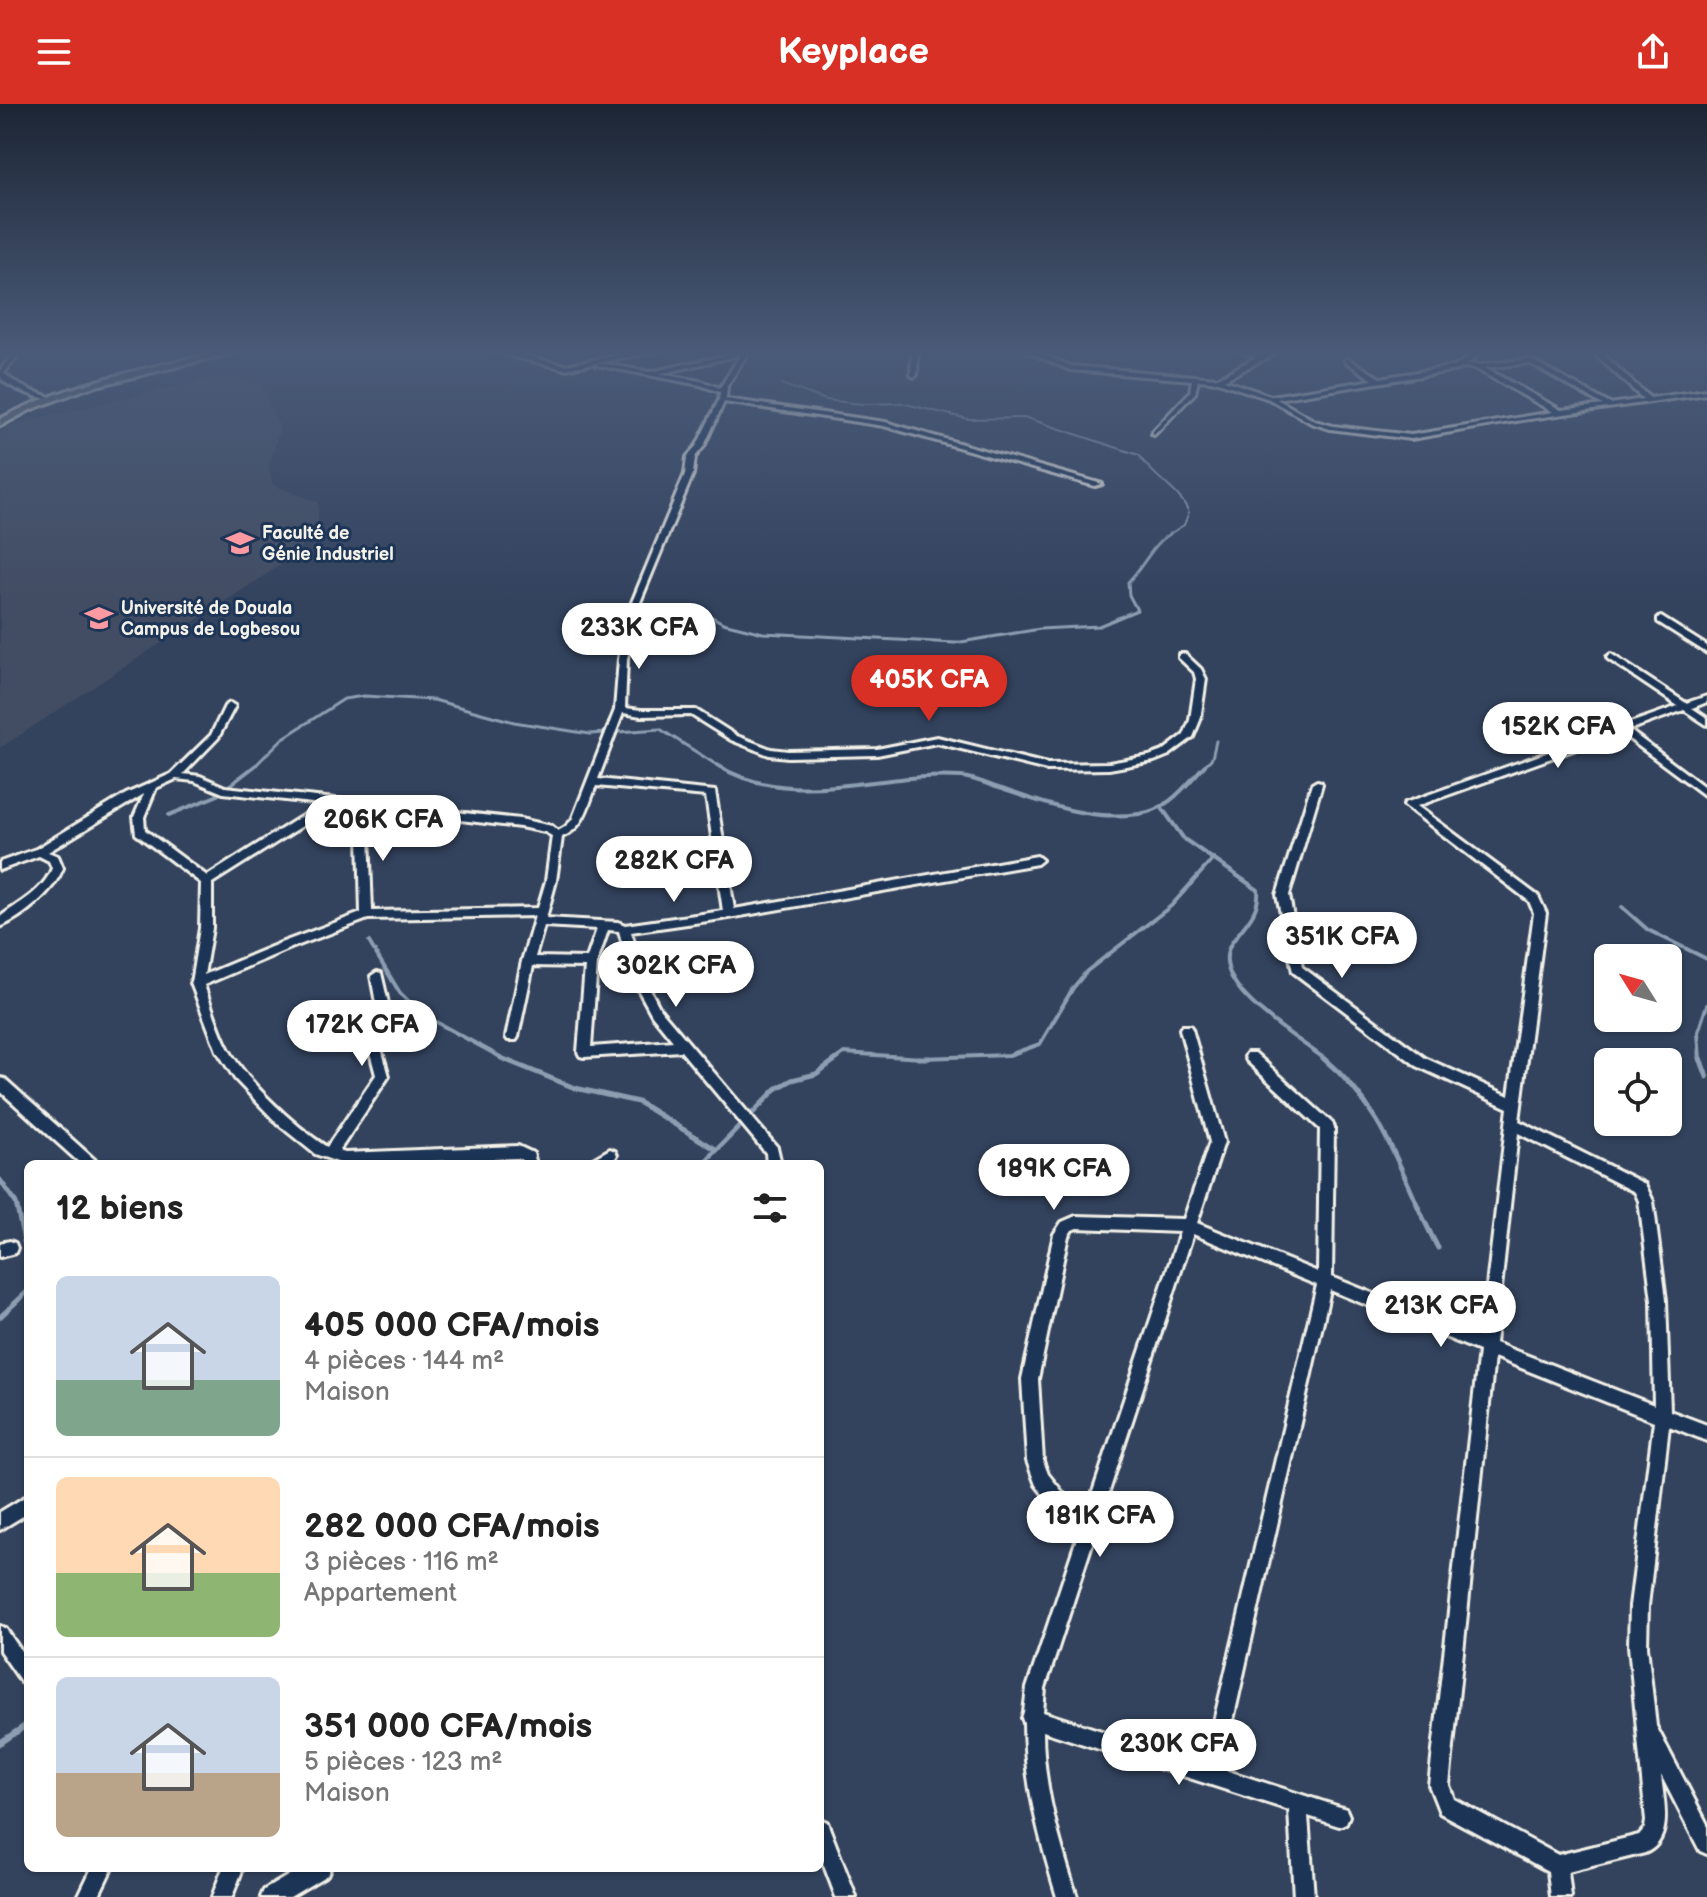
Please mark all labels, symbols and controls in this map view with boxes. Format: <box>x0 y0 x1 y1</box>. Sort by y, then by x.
icon: menu <box>32 30 76 74</box>
icon: share <box>1631 30 1675 74</box>
text: Keyplace <box>778 31 929 74</box>
place label: Faculté de Génie Industriel <box>262 523 394 565</box>
school or university icon: Faculté de Génie Industriel <box>225 528 255 558</box>
place label: Université de Douala Campus de Logbesou <box>121 598 300 640</box>
school or university icon: Université de Douala Campus de Logbesou <box>84 603 114 633</box>
pin: 233K CFA <box>556 603 722 671</box>
text: 233K CFA <box>580 613 698 644</box>
pin: 405K CFA <box>846 655 1012 723</box>
text: 405K CFA <box>869 665 989 696</box>
pin: 152K CFA <box>1475 702 1641 770</box>
text: 152K CFA <box>1501 712 1615 743</box>
pin: 206K CFA <box>300 795 466 863</box>
text: 206K CFA <box>323 805 443 836</box>
pin: 282K CFA <box>591 836 757 904</box>
text: 282K CFA <box>614 846 734 877</box>
pin: 351K CFA <box>1259 912 1425 980</box>
text: 351K CFA <box>1285 922 1399 953</box>
pin: 302K CFA <box>593 941 759 1009</box>
north arrow <box>1594 944 1682 1032</box>
map controls <box>1594 944 1682 1136</box>
text: 302K CFA <box>616 951 736 982</box>
pin: 172K CFA <box>279 1000 445 1068</box>
text: 172K CFA <box>305 1010 419 1041</box>
button: locate <box>1594 1048 1682 1136</box>
pin: 189K CFA <box>971 1144 1137 1212</box>
text: 189K CFA <box>997 1154 1111 1185</box>
icon: filters <box>748 1186 792 1230</box>
text: 12 biens <box>56 1188 183 1229</box>
pin: 213K CFA <box>1358 1281 1524 1349</box>
text: 213K CFA <box>1384 1291 1498 1322</box>
text: 405 000 CFA/mois <box>304 1305 599 1346</box>
icon: home <box>120 1308 216 1404</box>
text: 4 pièces · 144 m² <box>304 1346 504 1377</box>
text: Maison <box>304 1377 390 1408</box>
pin: 181K CFA <box>1017 1491 1183 1559</box>
text: 181K CFA <box>1045 1501 1155 1532</box>
text: 282 000 CFA/mois <box>304 1506 600 1547</box>
icon: home <box>120 1509 216 1605</box>
text: 3 pièces · 116 m² <box>304 1547 499 1578</box>
text: Appartement <box>304 1578 457 1609</box>
text: 351 000 CFA/mois <box>304 1706 592 1747</box>
icon: home <box>120 1709 216 1805</box>
pin: 230K CFA <box>1096 1719 1262 1787</box>
text: 230K CFA <box>1119 1729 1239 1760</box>
text: 5 pièces · 123 m² <box>304 1747 502 1778</box>
text: Maison <box>304 1778 390 1809</box>

